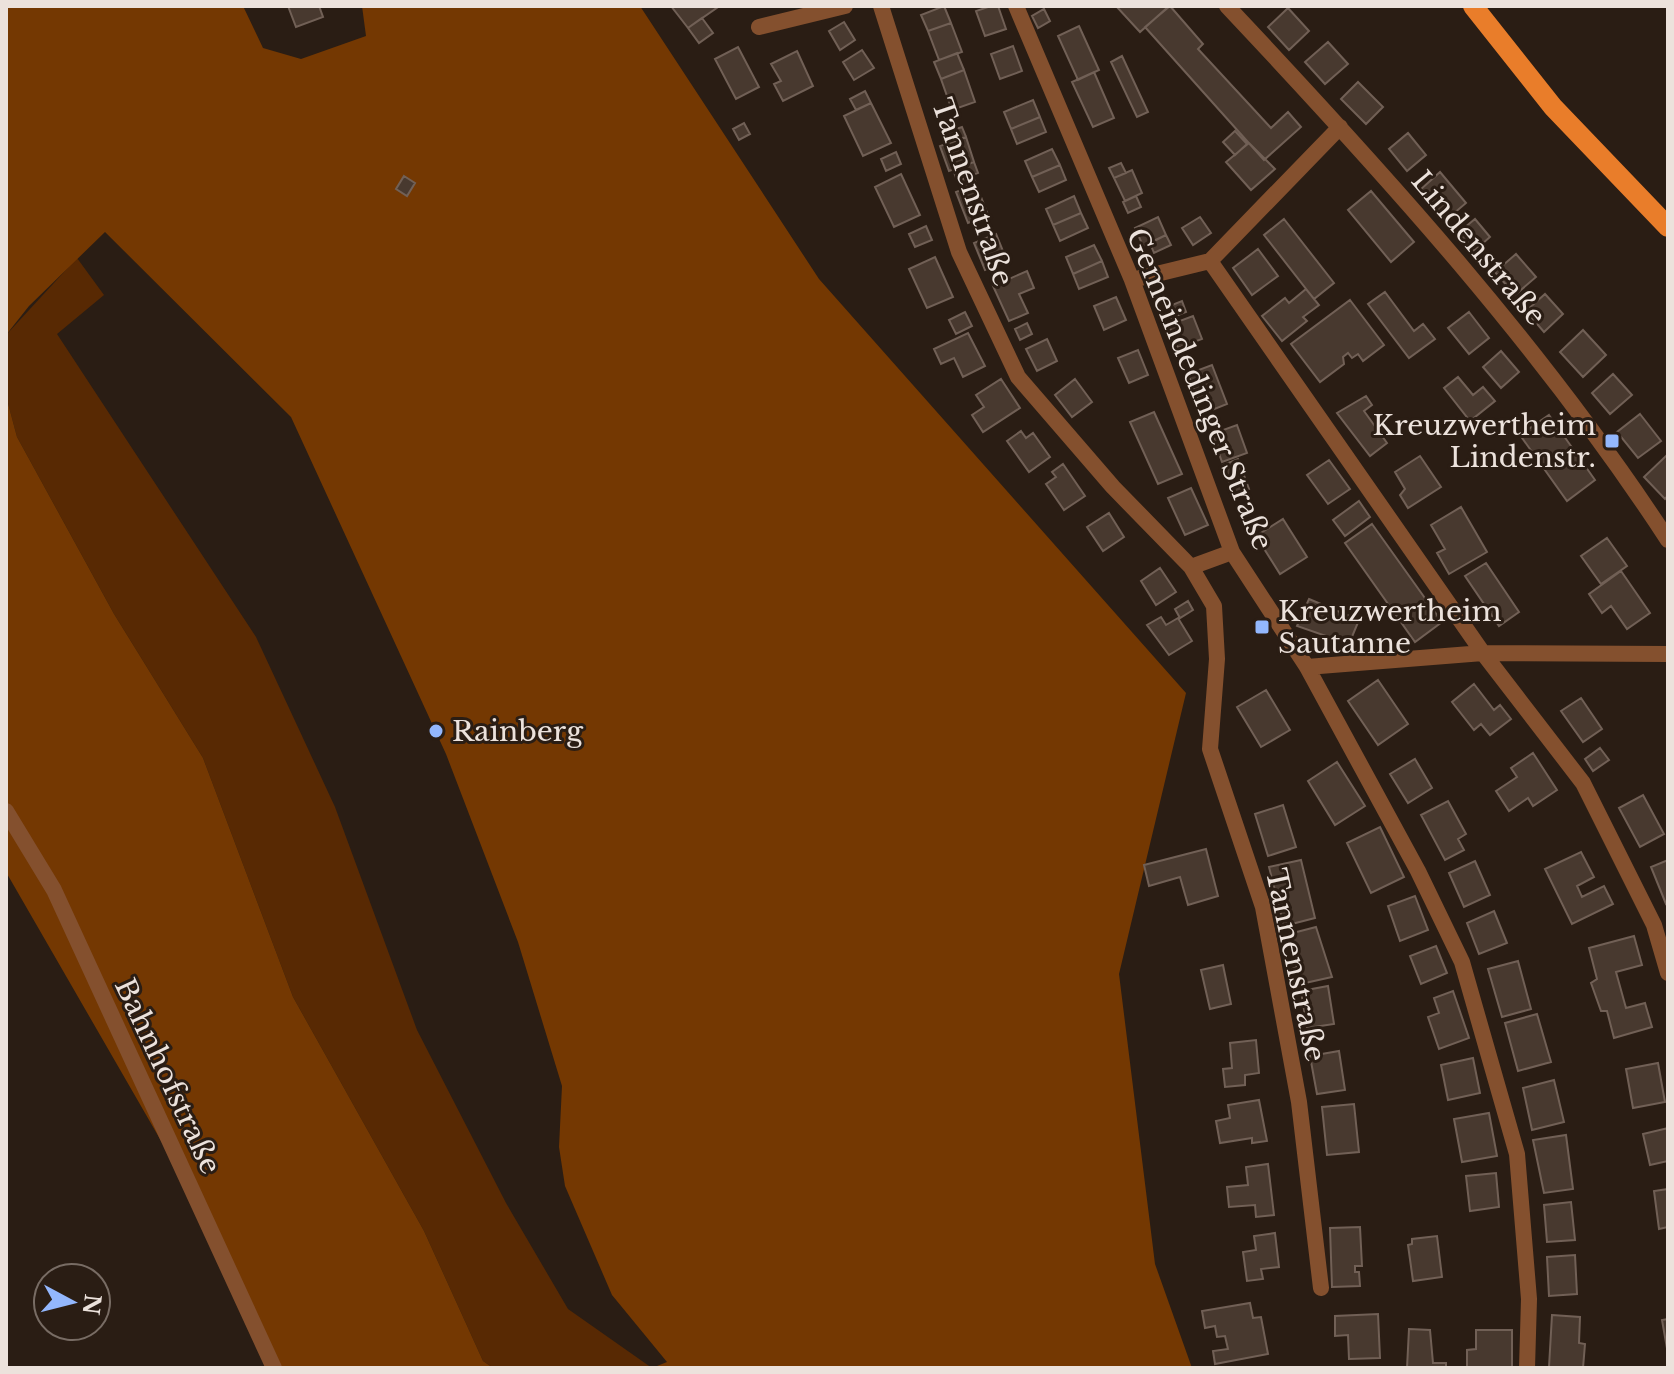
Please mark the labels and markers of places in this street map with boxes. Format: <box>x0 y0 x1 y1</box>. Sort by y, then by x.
place label: Kreuzwertheim Lindenstr. <box>1372 408 1596 475</box>
marker: Kreuzwertheim Lindenstr. <box>1603 432 1621 450</box>
place label: Kreuzwertheim Sautanne <box>1278 594 1502 661</box>
marker: Kreuzwertheim Sautanne <box>1253 618 1271 636</box>
place label: Rainberg <box>452 714 584 749</box>
marker: Rainberg <box>427 722 445 740</box>

